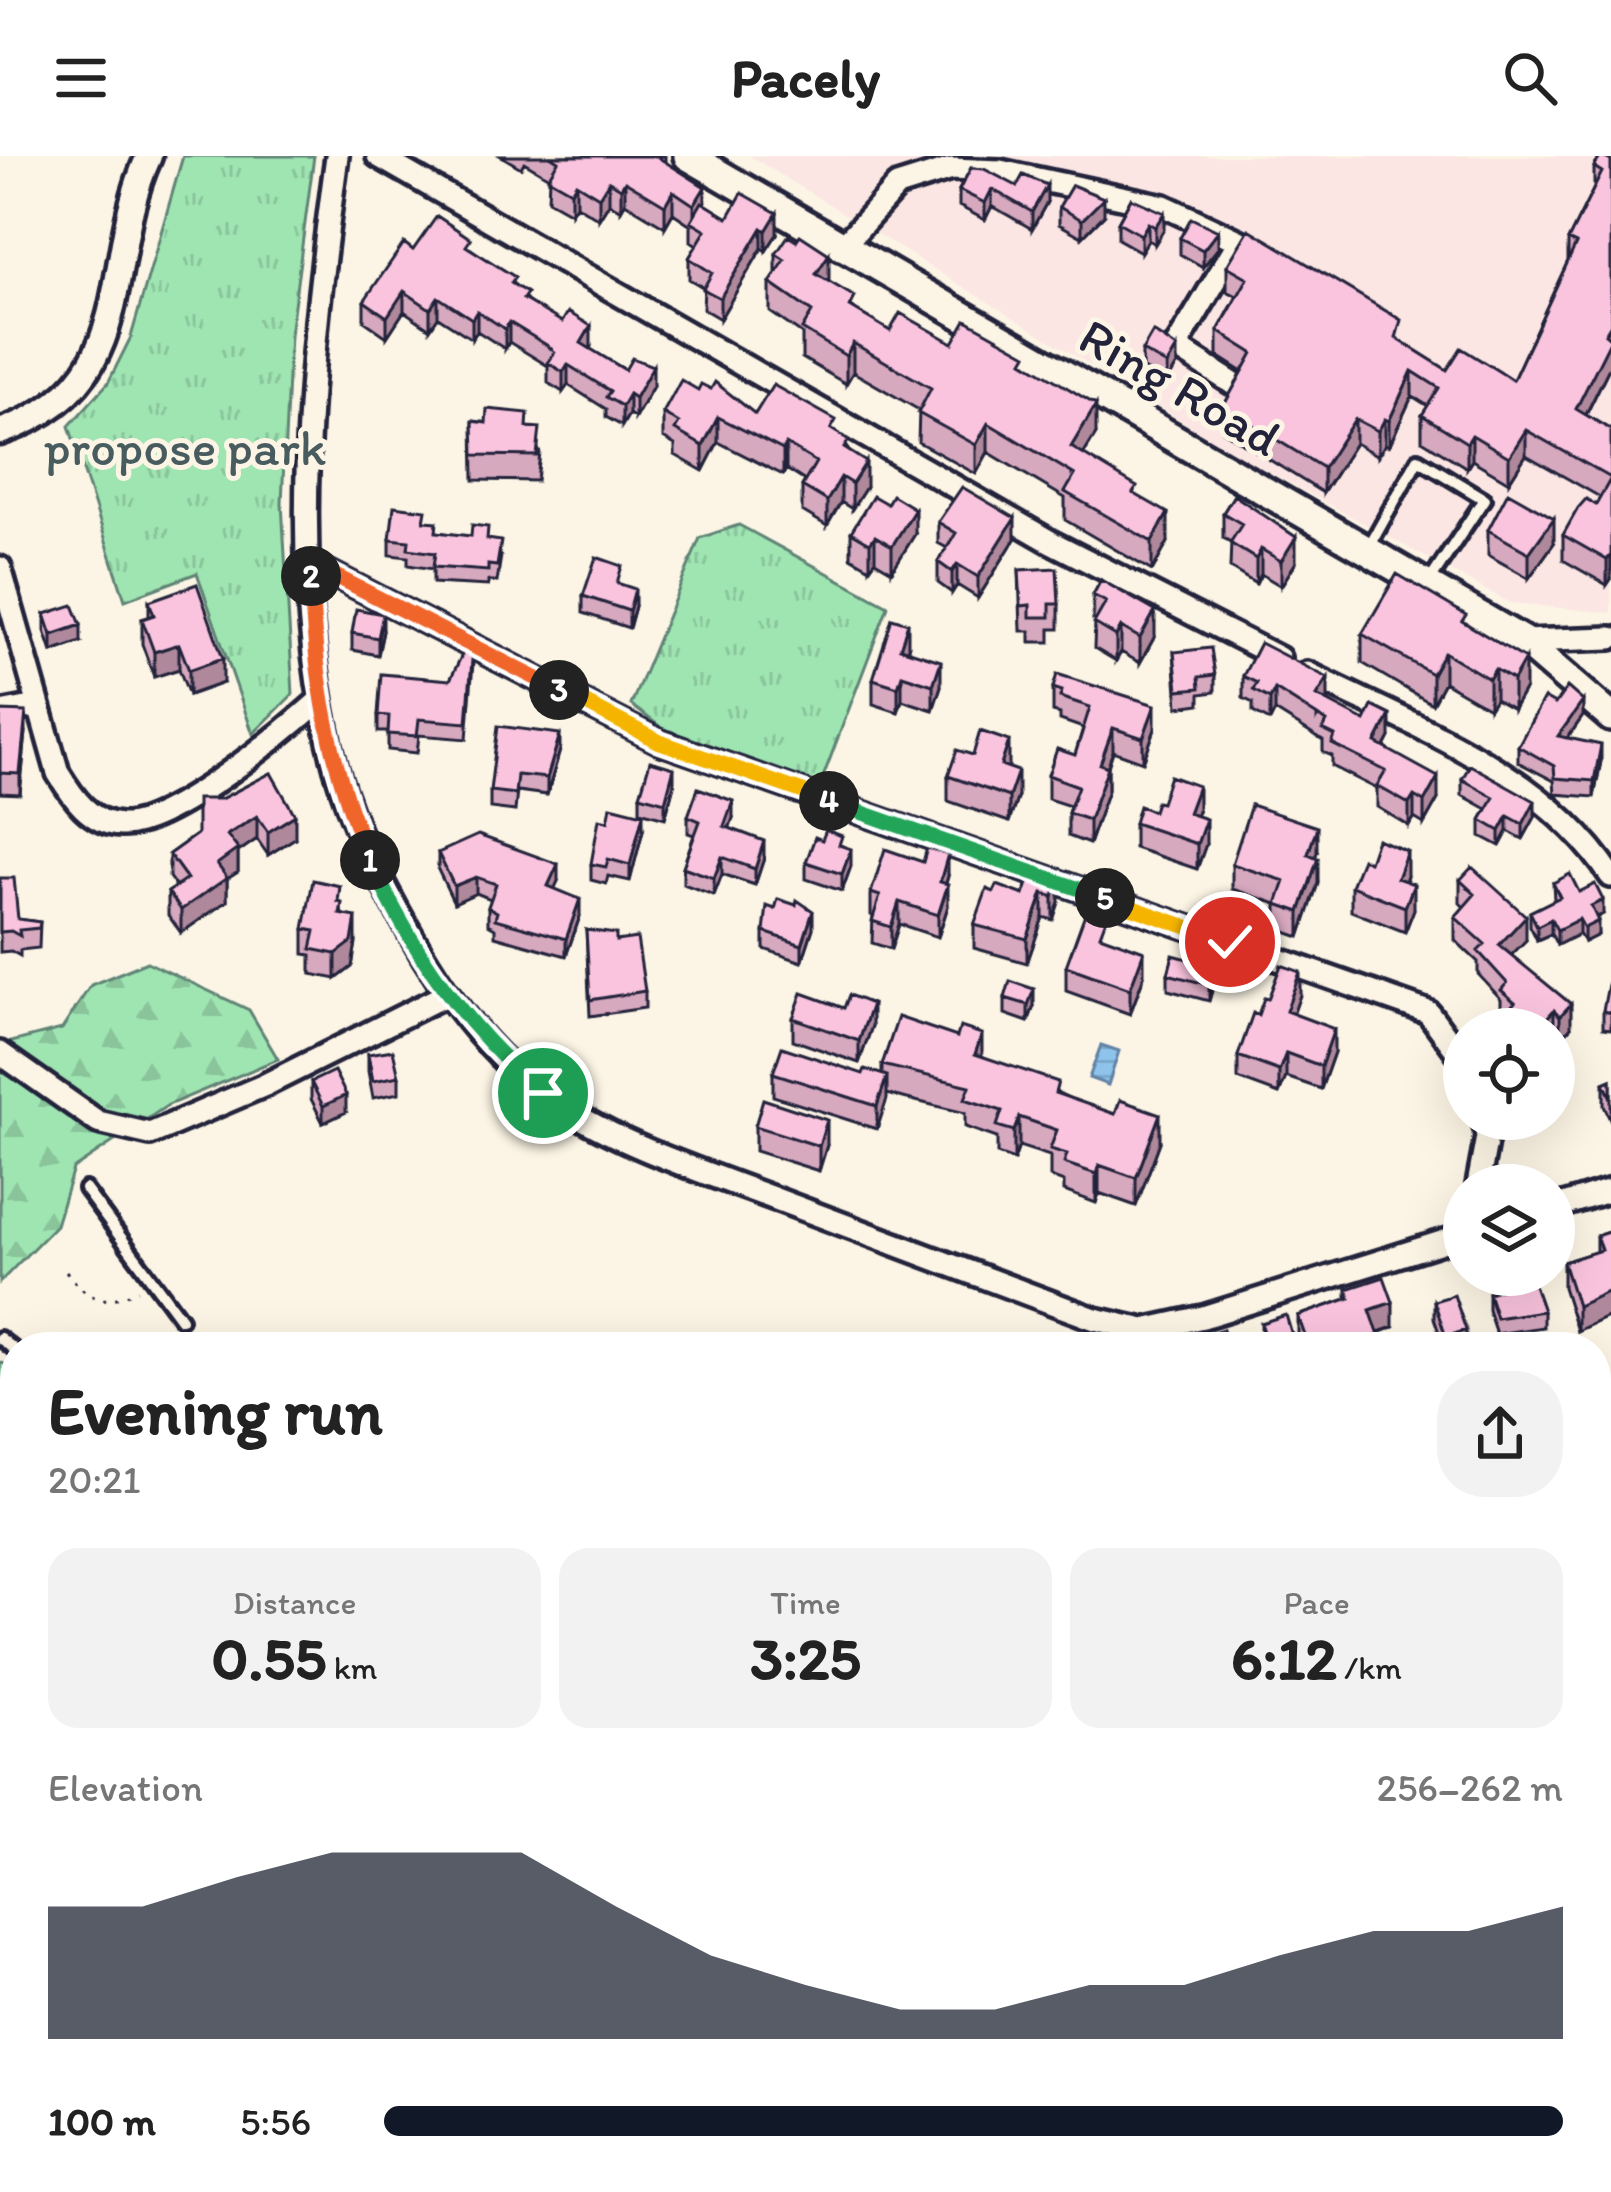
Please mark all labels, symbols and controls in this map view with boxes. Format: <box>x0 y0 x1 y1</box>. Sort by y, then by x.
icon: menu <box>48 45 114 111</box>
icon: search <box>1497 45 1563 111</box>
text: Pacely <box>731 46 880 111</box>
street label: Ring Road <box>1069 305 1292 469</box>
park label: propose park <box>44 417 326 478</box>
pin: 2 <box>281 546 341 606</box>
text: 2 <box>302 556 320 595</box>
pin: 3 <box>529 660 589 720</box>
text: 3 <box>550 670 568 709</box>
pin: 4 <box>799 771 859 831</box>
text: 4 <box>819 781 839 820</box>
pin: 1 <box>340 830 400 890</box>
text: 1 <box>362 840 378 879</box>
pin: 5 <box>1075 868 1135 928</box>
text: 5 <box>1096 878 1114 917</box>
pin <box>1179 891 1281 993</box>
icon: check <box>1197 909 1263 975</box>
map controls <box>1443 1008 1575 1296</box>
button: locate <box>1443 1008 1575 1140</box>
pin <box>492 1042 594 1144</box>
icon: arrive <box>510 1060 576 1126</box>
button: layers <box>1443 1164 1575 1296</box>
text: Evening run <box>48 1371 383 1451</box>
button: share <box>1437 1371 1563 1497</box>
text: 20:21 <box>48 1456 141 1503</box>
text: Distance <box>233 1583 356 1622</box>
text: Time <box>770 1583 841 1622</box>
text: Pace <box>1283 1583 1350 1622</box>
text: 0.55 <box>212 1622 326 1694</box>
text: 3:25 <box>750 1622 861 1694</box>
text: 6:12 <box>1231 1622 1337 1694</box>
text: km <box>326 1648 377 1687</box>
text: /km <box>1337 1648 1402 1687</box>
text: Elevation <box>48 1764 203 1811</box>
text: 256–262 m <box>1376 1764 1563 1811</box>
text: 100 m <box>48 2098 156 2145</box>
text: 5:56 <box>240 2098 311 2145</box>

